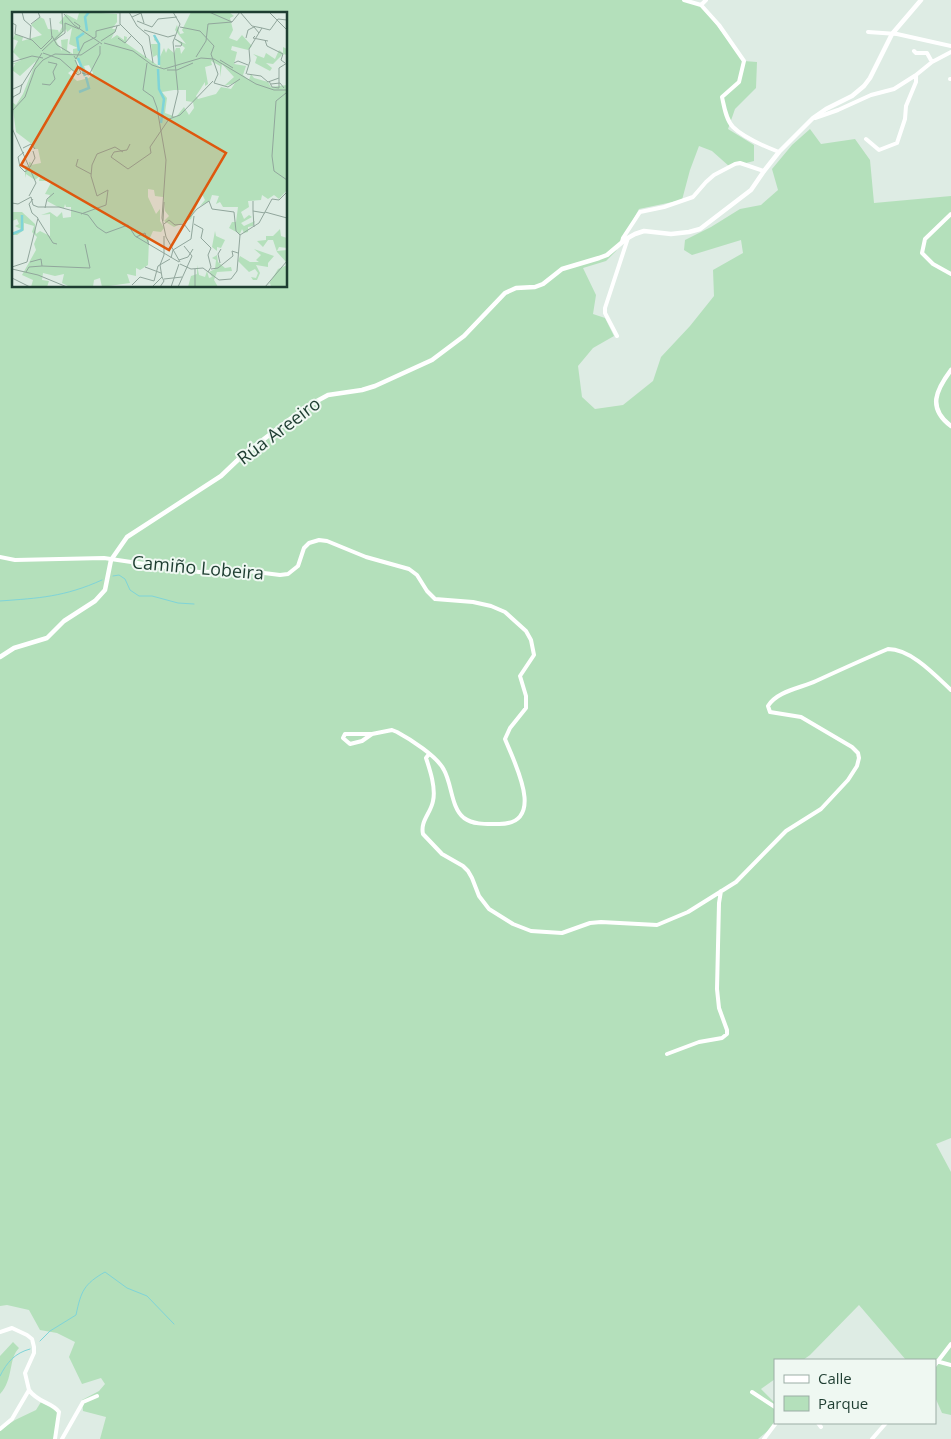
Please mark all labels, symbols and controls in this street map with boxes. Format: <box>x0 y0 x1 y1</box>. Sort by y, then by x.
inset map <box>12 12 288 288</box>
street label: Rúa Areeiro <box>232 391 325 469</box>
street label: Camiño Lobeira <box>131 549 265 585</box>
legend <box>774 1359 936 1424</box>
text: Calle <box>818 1368 852 1388</box>
text: Parque <box>818 1393 868 1413</box>

